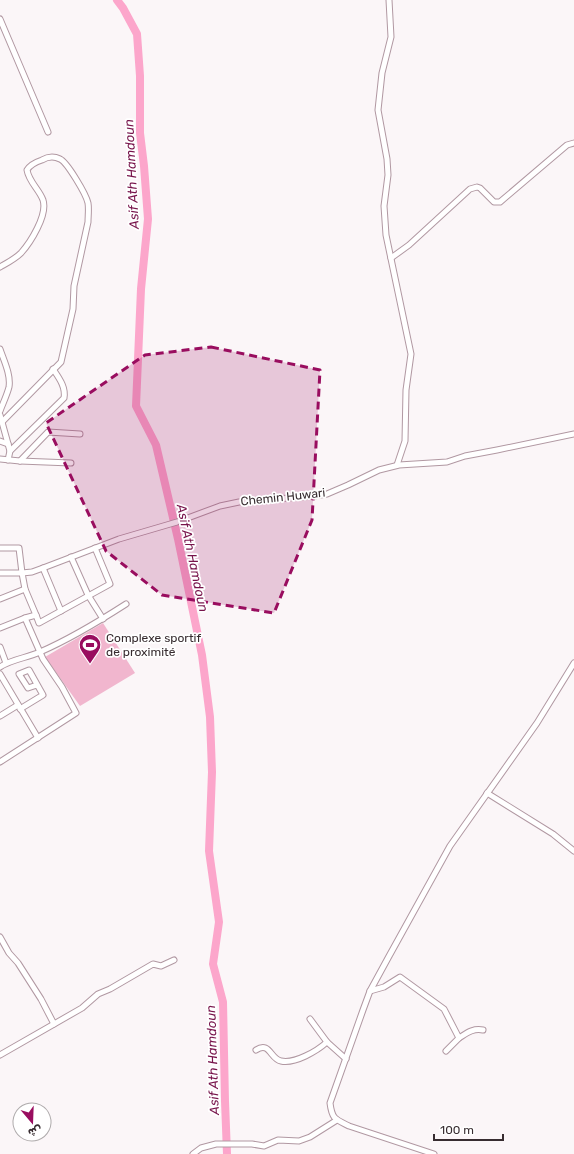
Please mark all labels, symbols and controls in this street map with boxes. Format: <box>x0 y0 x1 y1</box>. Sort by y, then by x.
water label: Asif Ath Hamdoun <box>121 119 142 230</box>
street label: Chemin Huwari <box>240 486 326 508</box>
water label: Asif Ath Hamdoun <box>174 502 211 614</box>
place label: Complexe sportif de proximité <box>106 631 201 659</box>
sports icon: Complexe sportif de proximité <box>77 632 103 665</box>
water label: Asif Ath Hamdoun <box>203 1005 222 1116</box>
north arrow <box>12 1102 52 1142</box>
scale bar <box>434 1116 503 1142</box>
text: ش <box>26 1123 44 1139</box>
text: 100 m <box>440 1123 474 1137</box>

